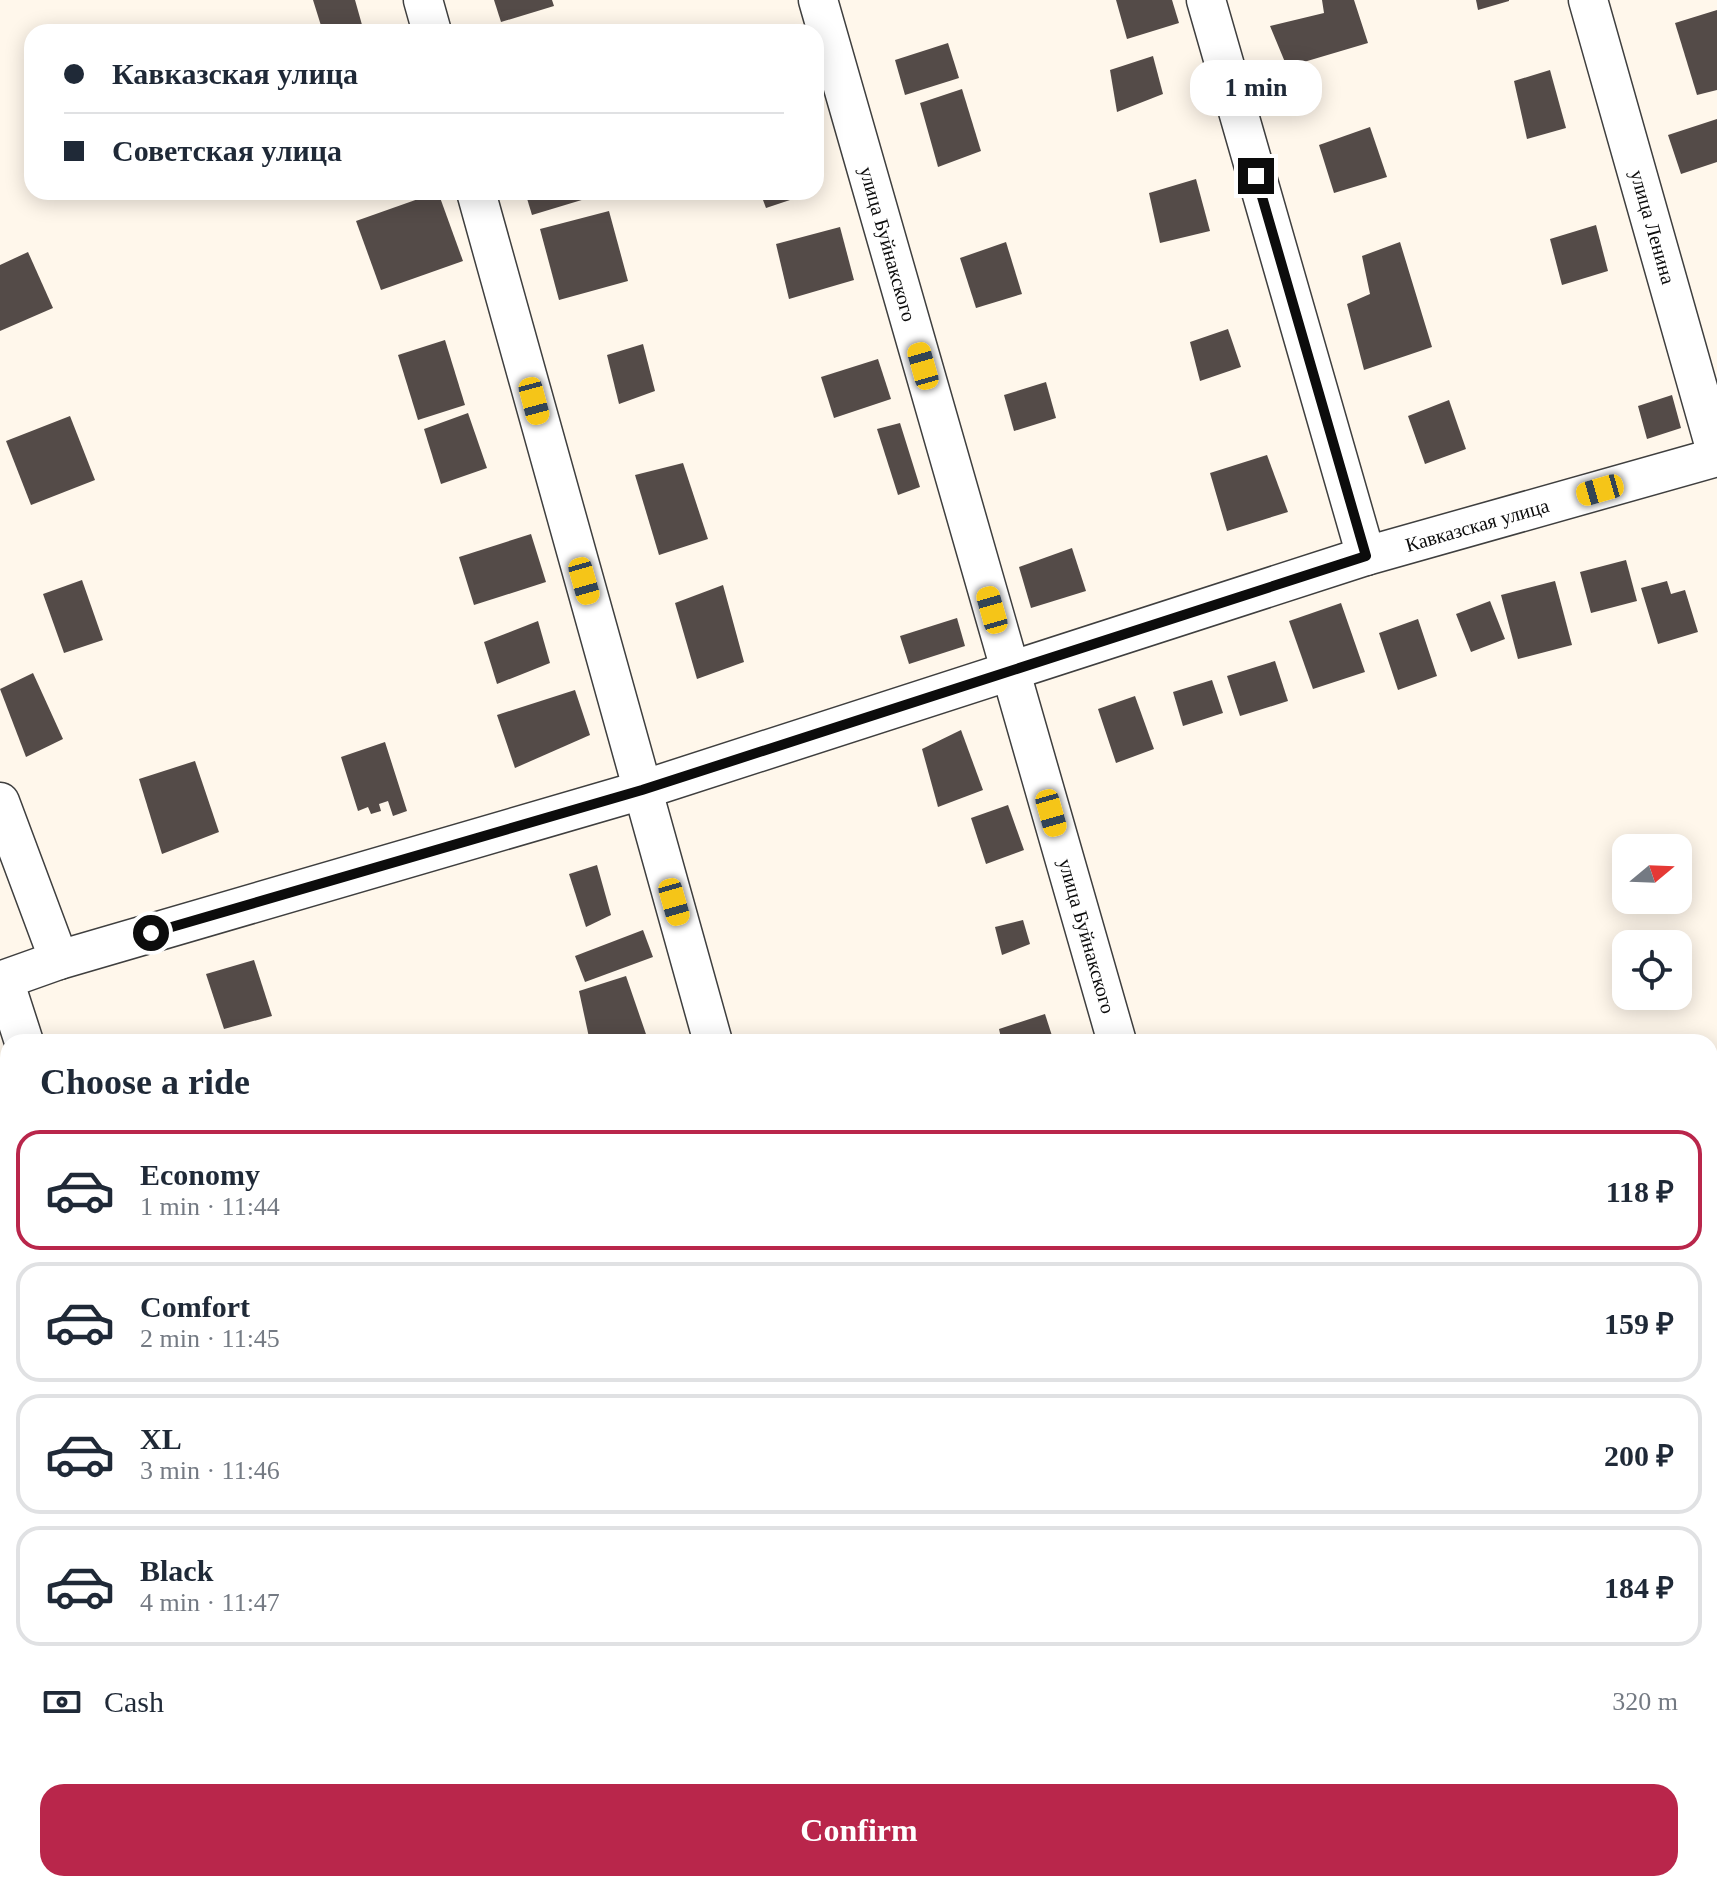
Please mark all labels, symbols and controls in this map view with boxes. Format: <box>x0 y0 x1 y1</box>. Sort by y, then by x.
text: Кавказская улица <box>112 57 358 90</box>
callout: 1 min <box>1190 60 1322 116</box>
text: 1 min <box>1225 73 1287 102</box>
text: Советская улица <box>112 134 342 167</box>
route end <box>1238 158 1274 194</box>
street label: улица Буйнакского <box>854 164 921 324</box>
street label: улица Ленина <box>1625 167 1680 287</box>
car <box>905 340 941 392</box>
car <box>516 375 552 427</box>
car <box>1574 472 1626 508</box>
street label: Кавказская улица <box>1403 494 1552 557</box>
car <box>566 555 602 607</box>
car <box>974 584 1010 636</box>
car <box>1033 787 1069 839</box>
north arrow <box>1612 834 1692 914</box>
map controls <box>1612 834 1692 1010</box>
street label: улица Буйнакского <box>1053 856 1120 1016</box>
car <box>656 876 692 928</box>
route start <box>133 915 169 951</box>
button: locate <box>1612 930 1692 1010</box>
text: Choose a ride <box>40 1062 250 1102</box>
icon: car <box>44 1154 116 1226</box>
text: Economy <box>140 1158 260 1191</box>
text: 118 ₽ <box>1606 1175 1674 1208</box>
text: 1 min · 11:44 <box>140 1192 280 1221</box>
icon: car <box>44 1286 116 1358</box>
text: Comfort <box>140 1290 250 1323</box>
text: 159 ₽ <box>1604 1307 1674 1340</box>
text: 2 min · 11:45 <box>140 1324 280 1353</box>
icon: car <box>44 1418 116 1490</box>
text: XL <box>140 1422 182 1455</box>
text: 200 ₽ <box>1604 1439 1674 1472</box>
text: 3 min · 11:46 <box>140 1456 280 1485</box>
icon: car <box>44 1550 116 1622</box>
text: Black <box>140 1554 213 1587</box>
text: 184 ₽ <box>1604 1571 1674 1604</box>
text: 4 min · 11:47 <box>140 1588 280 1617</box>
icon: cash <box>40 1680 84 1724</box>
text: Cash <box>104 1685 164 1718</box>
text: 320 m <box>1612 1687 1678 1716</box>
button: Confirm <box>40 1784 1678 1876</box>

